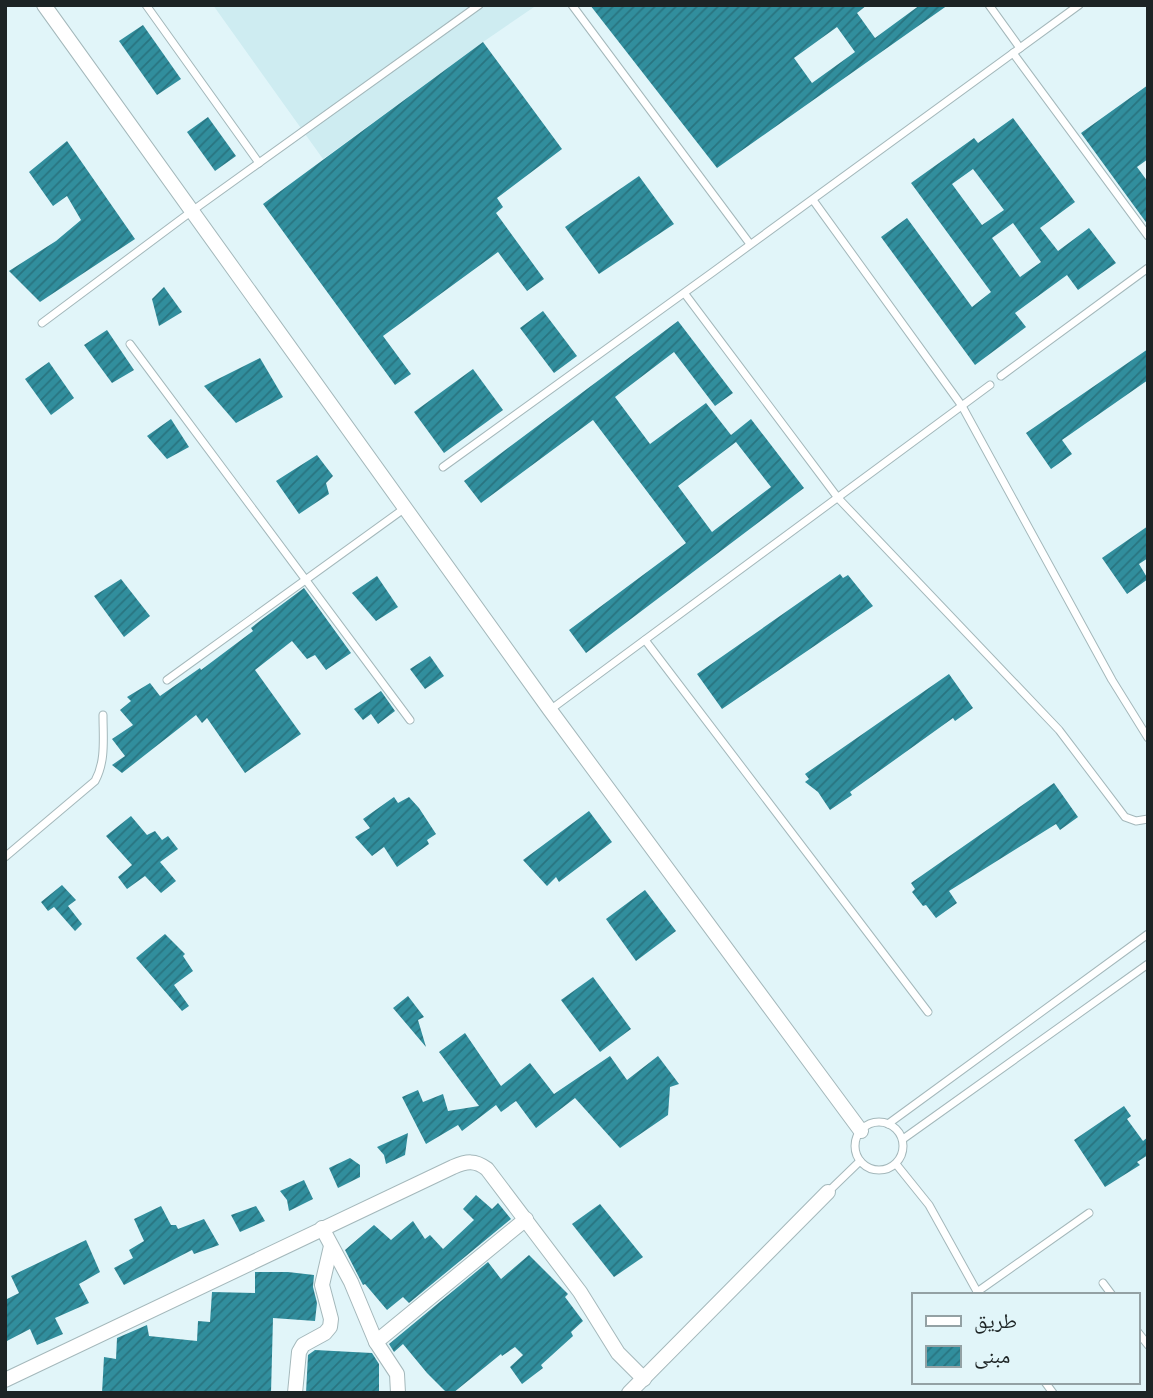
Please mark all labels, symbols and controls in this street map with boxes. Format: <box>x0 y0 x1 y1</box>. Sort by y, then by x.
legend <box>912 1293 1139 1384</box>
text: طريق <box>974 1308 1017 1334</box>
text: مبنى <box>974 1343 1010 1369</box>

